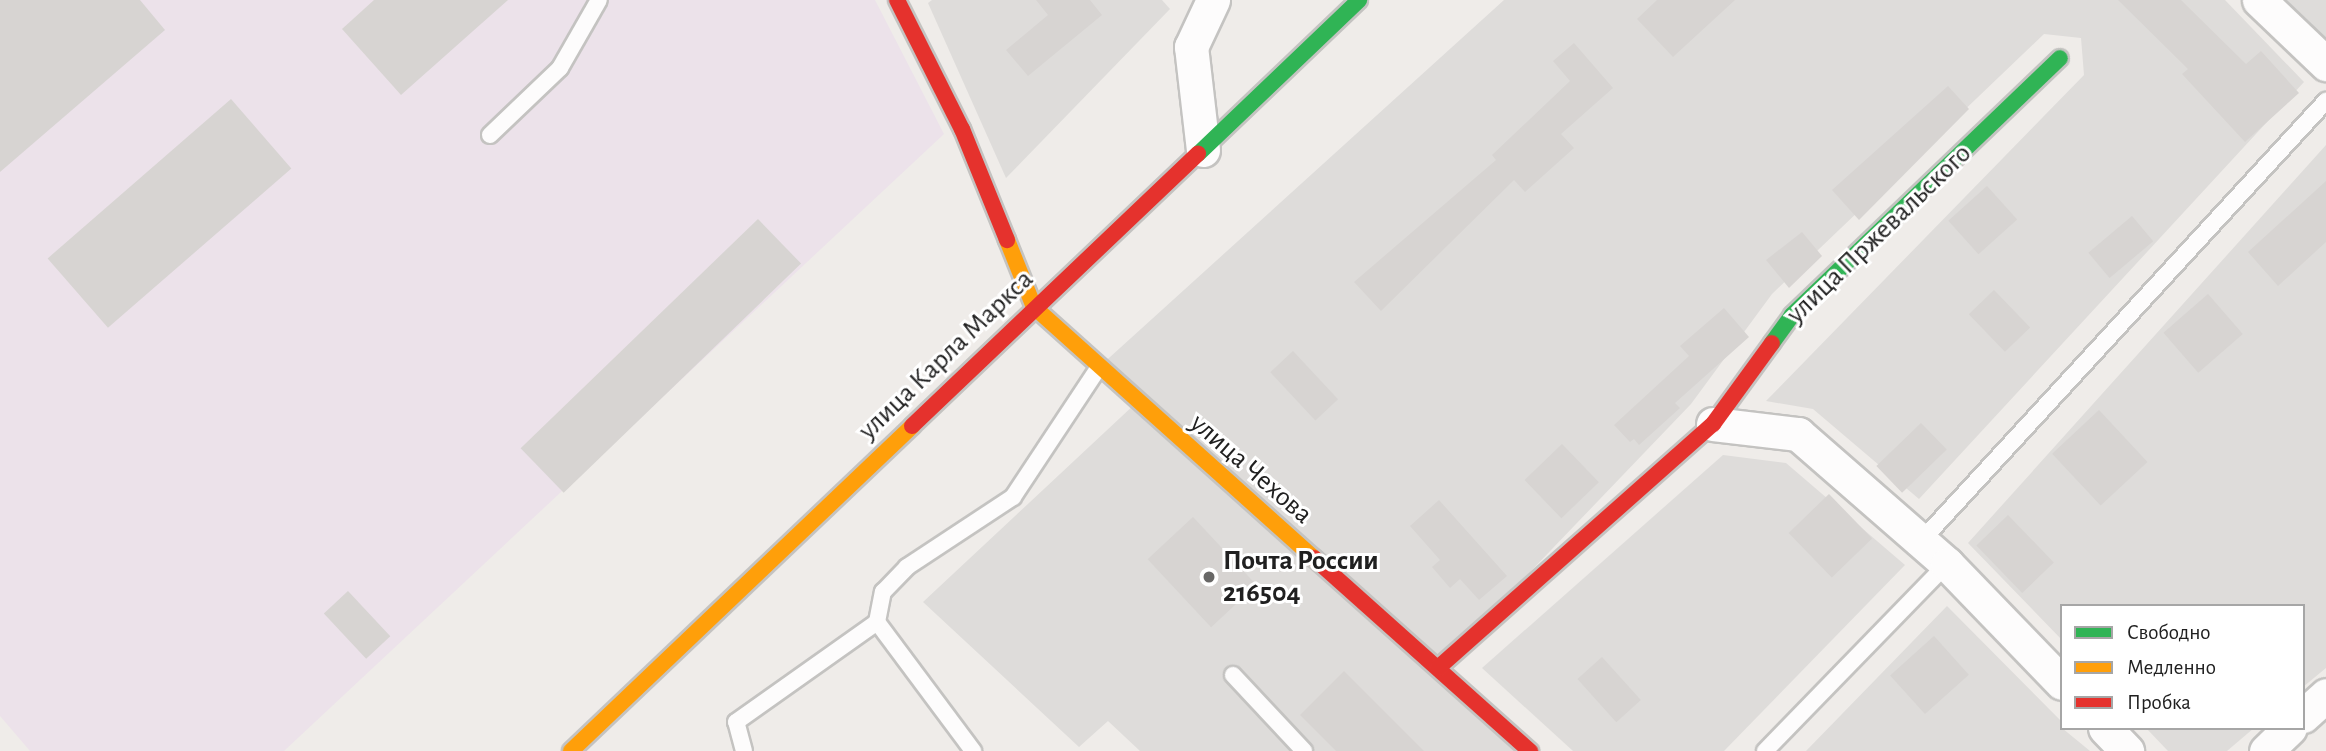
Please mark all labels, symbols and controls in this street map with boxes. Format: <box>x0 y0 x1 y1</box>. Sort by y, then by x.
street label: улица Пржевальского <box>1780 137 1978 331</box>
street label: улица Карла Маркса <box>852 263 1040 447</box>
street label: улица Чехова <box>1183 407 1319 531</box>
place label: Почта России 216504 <box>1223 544 1379 610</box>
marker: Почта России 216504 <box>1201 569 1217 585</box>
legend <box>2060 604 2305 730</box>
text: Свободно <box>2127 622 2211 643</box>
text: Медленно <box>2127 657 2216 678</box>
text: Пробка <box>2127 692 2191 713</box>

